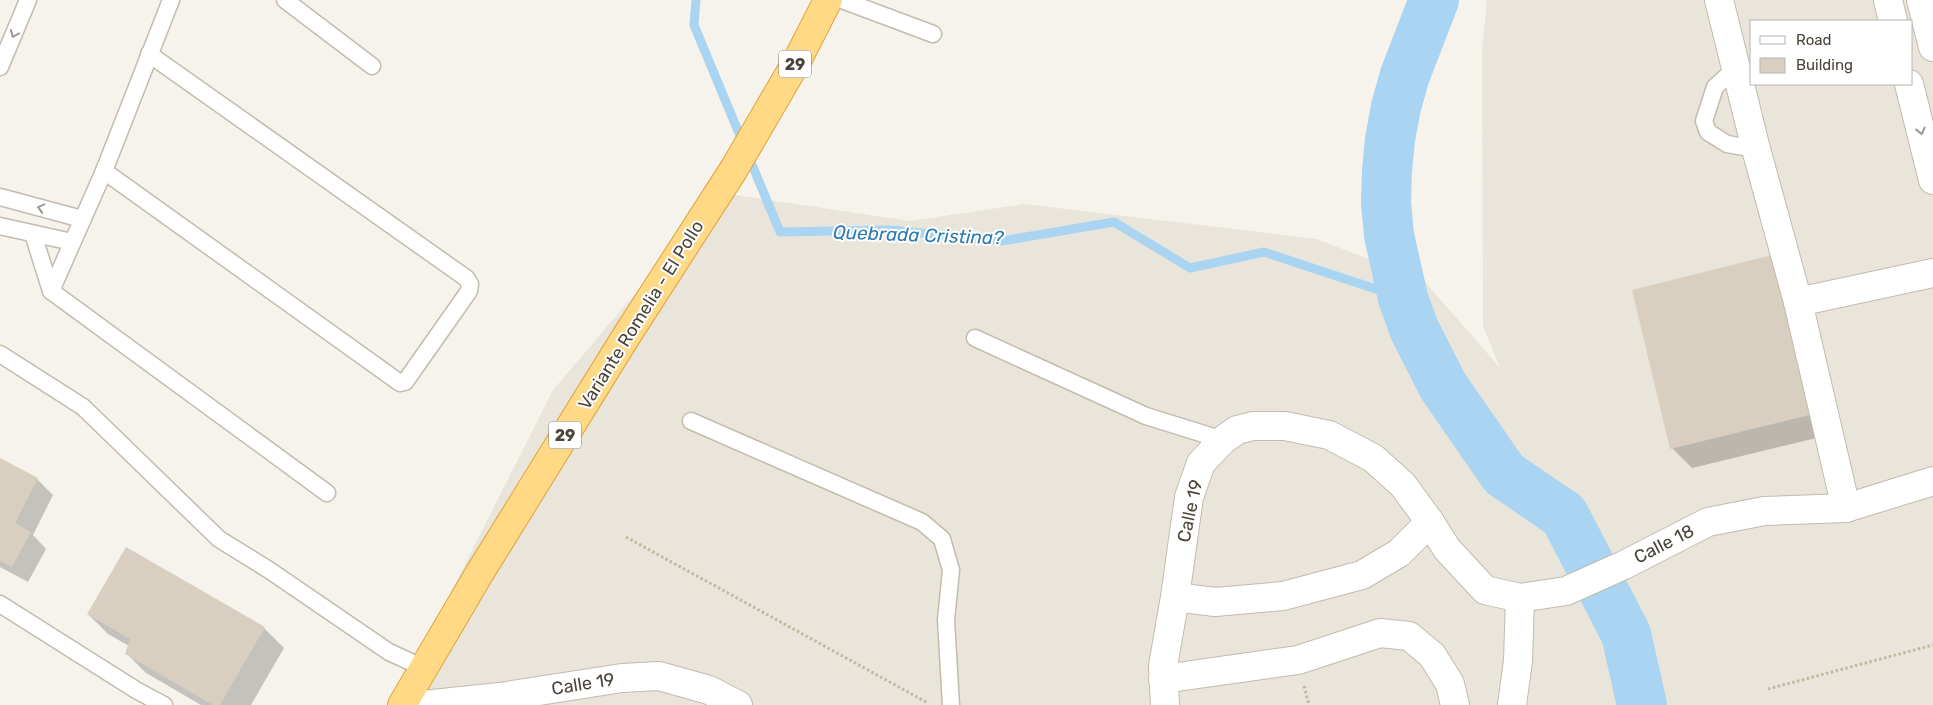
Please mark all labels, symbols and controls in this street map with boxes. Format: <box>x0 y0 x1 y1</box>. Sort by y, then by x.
legend <box>1750 20 1913 85</box>
one-way arrow <box>10 29 20 38</box>
text: Road <box>1796 31 1832 49</box>
road number: 29 <box>779 51 811 78</box>
text: Building <box>1796 56 1853 74</box>
one-way arrow <box>1915 127 1926 136</box>
one-way arrow <box>36 203 45 214</box>
street label: Variante Romelia - El Pollo <box>574 216 708 414</box>
water label: Quebrada Cristina? <box>832 221 1005 250</box>
road number: 29 <box>549 422 581 448</box>
street label: Calle 19 <box>1173 478 1207 544</box>
street label: Calle 18 <box>1630 520 1698 568</box>
street label: Calle 19 <box>550 668 616 700</box>

